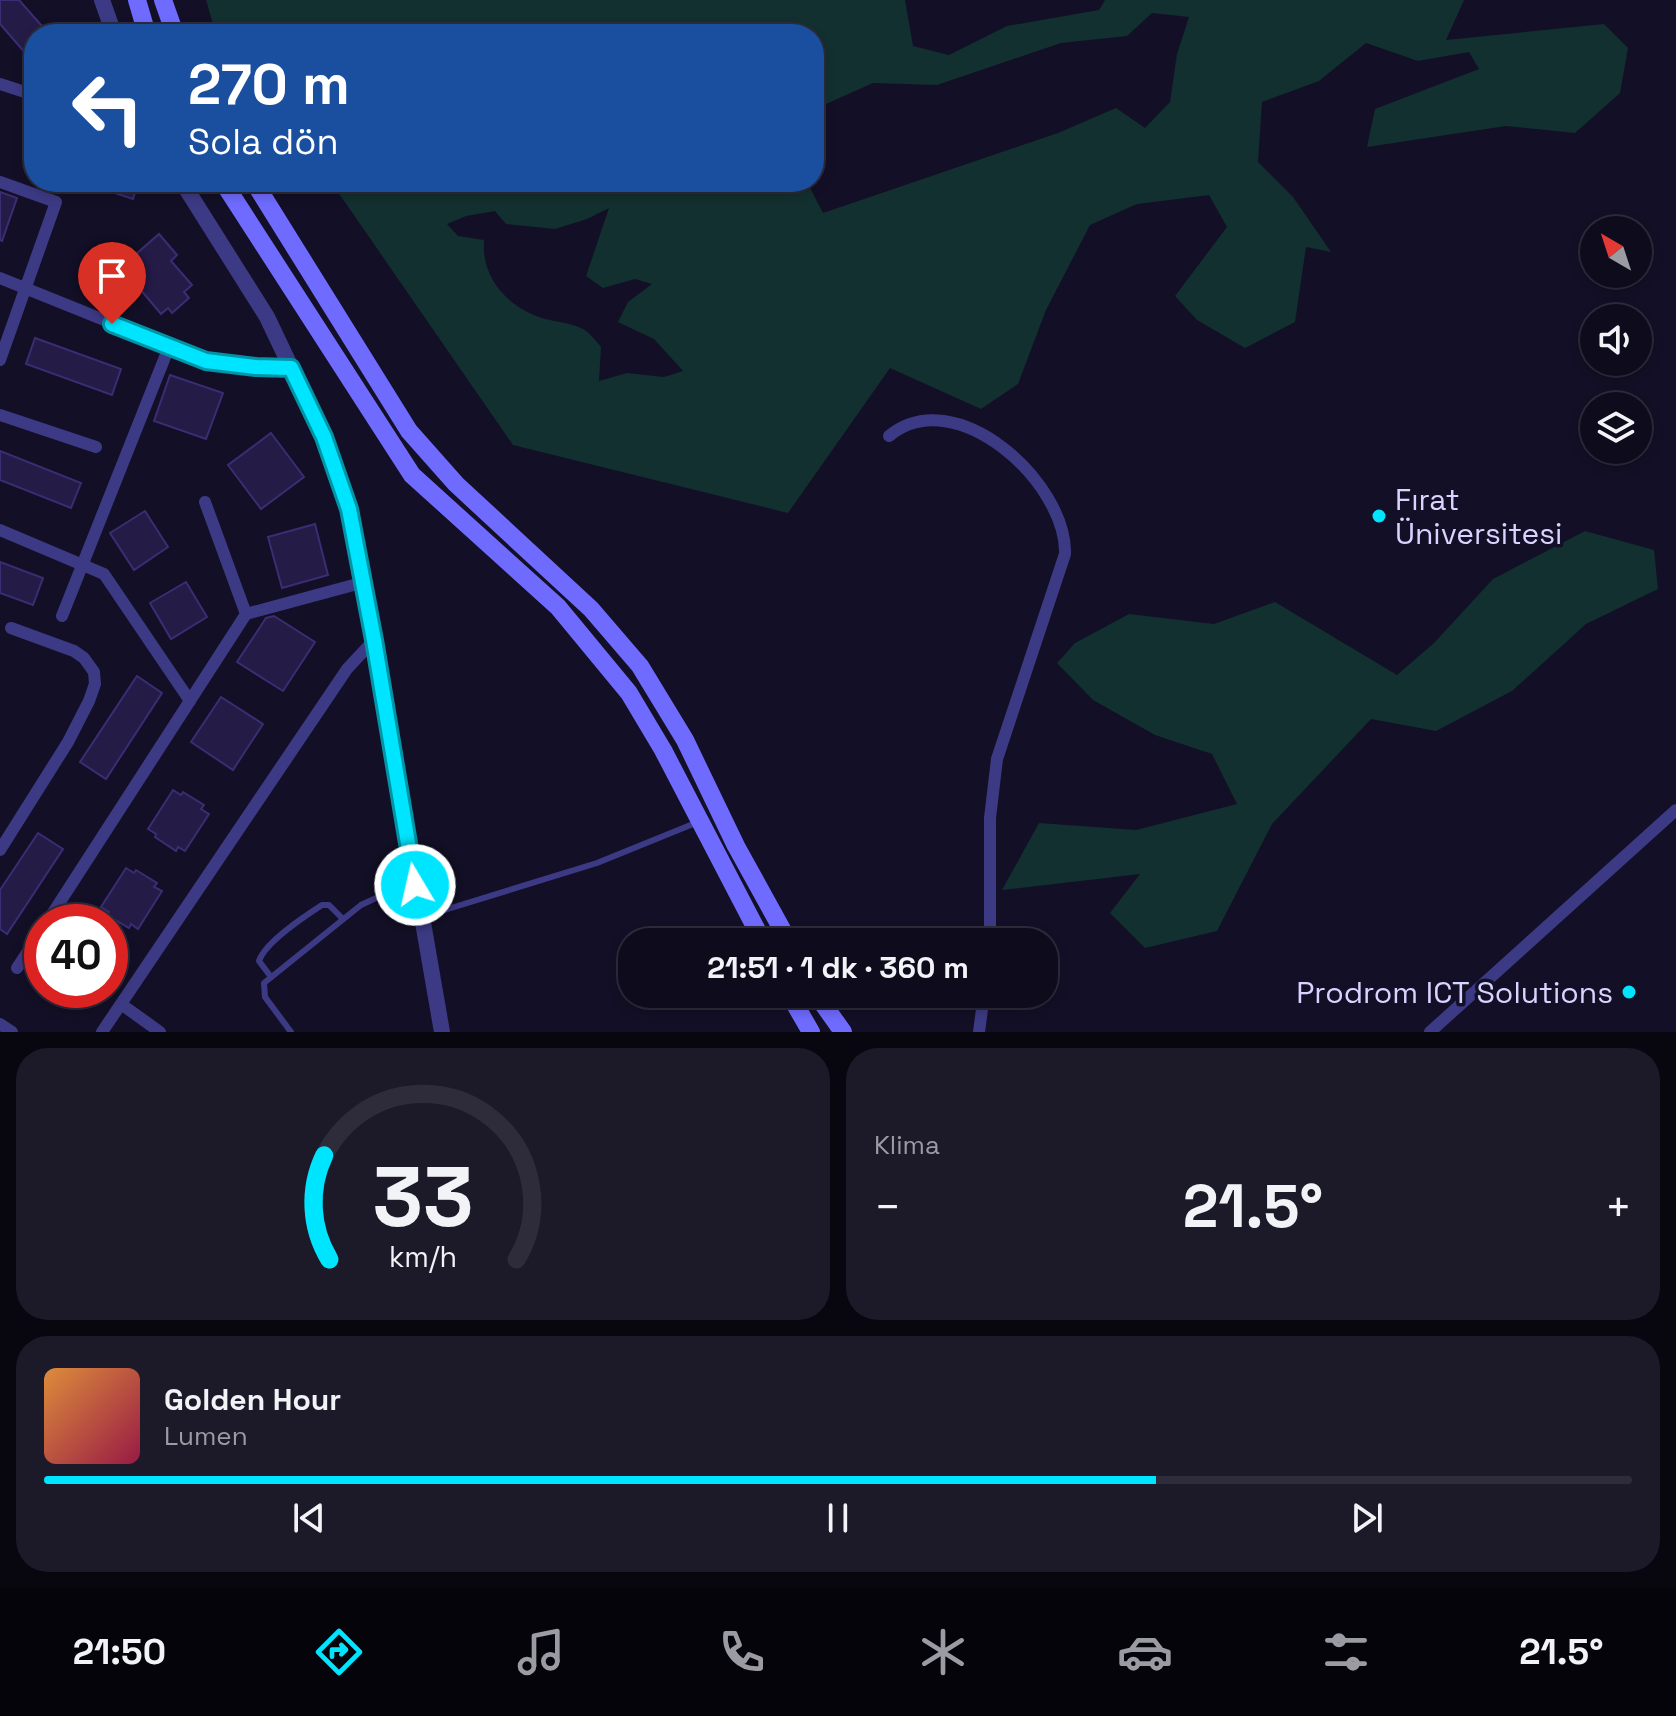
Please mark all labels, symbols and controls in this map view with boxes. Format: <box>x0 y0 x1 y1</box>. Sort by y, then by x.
text: 270 m <box>188 49 350 120</box>
icon: left <box>56 56 160 160</box>
text: Sola dön <box>188 119 339 165</box>
north arrow <box>1580 216 1652 288</box>
map controls <box>1580 216 1652 464</box>
pin <box>78 242 146 324</box>
icon: arrive <box>90 254 134 298</box>
button: sound <box>1580 304 1652 376</box>
button: layers <box>1580 392 1652 464</box>
place label: Fırat Üniversitesi <box>1395 480 1562 553</box>
marker: Fırat Üniversitesi <box>1370 507 1388 525</box>
position arrow <box>373 843 457 927</box>
speed limit sign: 40 <box>24 904 128 1008</box>
text: 21:51 · 1 dk · 360 m <box>707 948 969 987</box>
place label: Prodrom ICT Solutions <box>1296 973 1613 1012</box>
marker: Prodrom ICT Solutions <box>1620 983 1638 1001</box>
text: Klima <box>874 1128 940 1162</box>
text: 33 <box>372 1144 474 1250</box>
text: 21.5° <box>1183 1168 1323 1245</box>
text: − <box>874 1179 901 1235</box>
text: + <box>1605 1179 1632 1235</box>
text: km/h <box>389 1239 457 1275</box>
text: Golden Hour <box>164 1380 341 1419</box>
text: Lumen <box>164 1419 248 1453</box>
icon: previous <box>287 1496 331 1540</box>
icon: pause <box>816 1496 860 1540</box>
icon: next <box>1345 1496 1389 1540</box>
icon: directions <box>311 1624 367 1680</box>
icon: music <box>513 1624 569 1680</box>
icon: phone <box>714 1624 770 1680</box>
icon: climate <box>915 1624 971 1680</box>
icon: car <box>1117 1624 1173 1680</box>
icon: filters <box>1318 1624 1374 1680</box>
text: 21:50 <box>73 1629 166 1675</box>
text: 21.5° <box>1519 1629 1603 1675</box>

